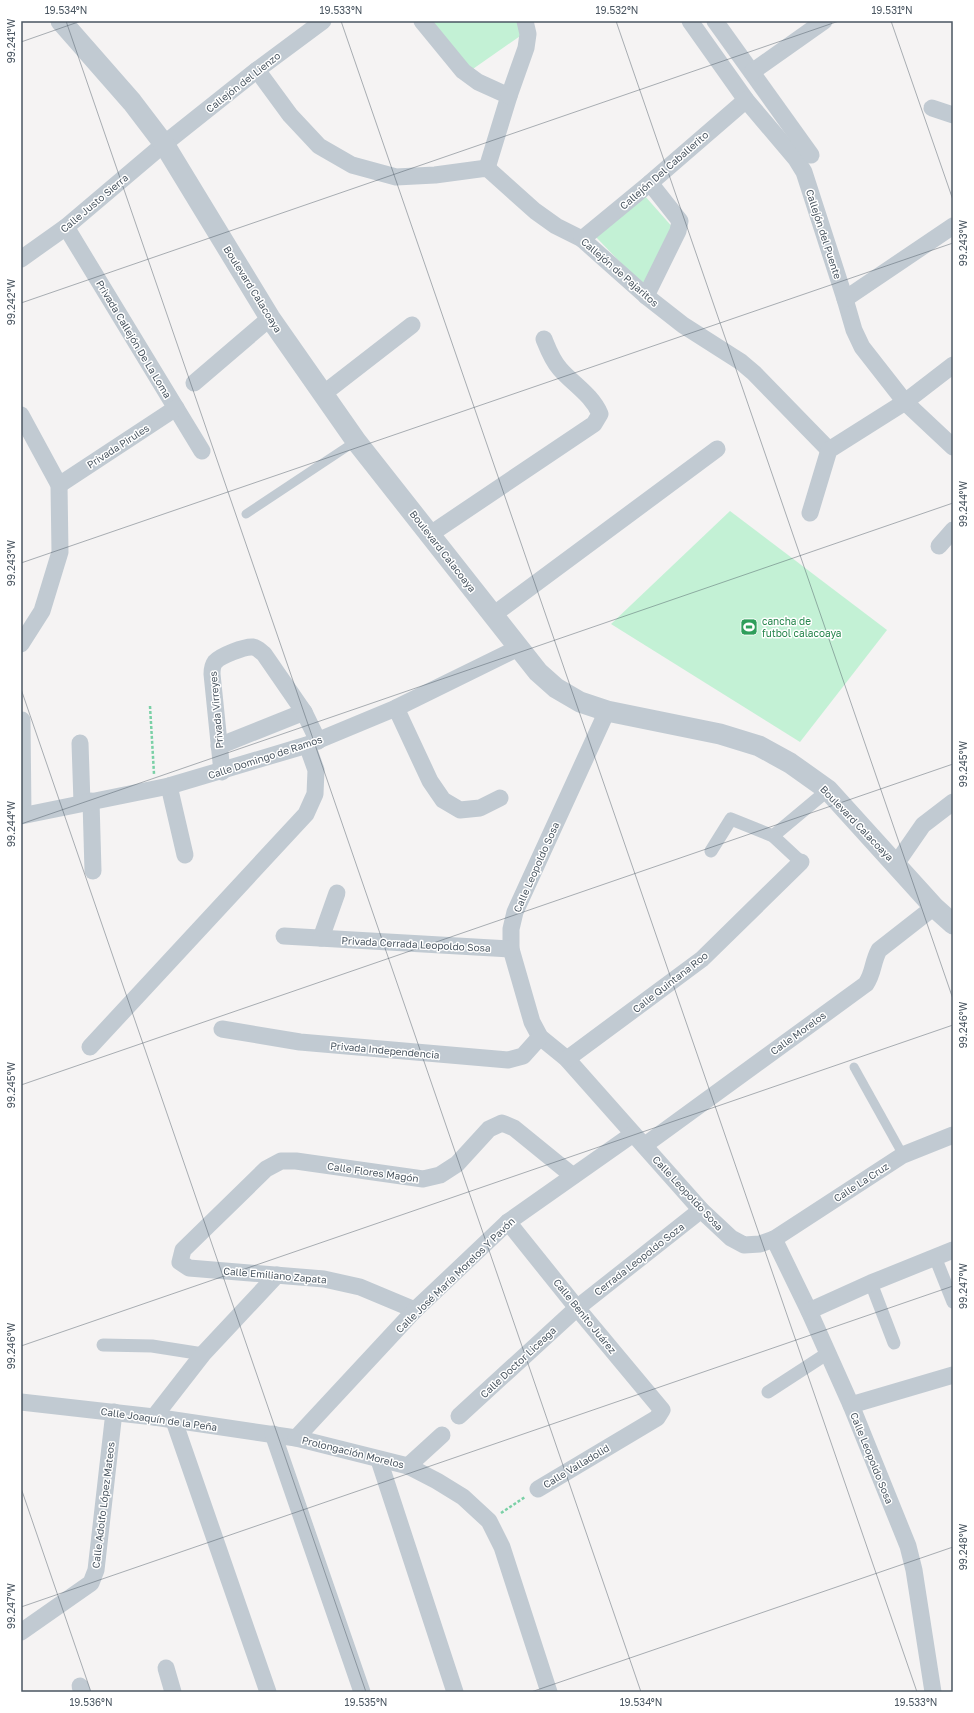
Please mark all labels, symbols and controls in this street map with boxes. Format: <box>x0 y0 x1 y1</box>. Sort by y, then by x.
text: 19.534°N <box>45 4 87 16</box>
text: 19.533°N <box>320 4 362 16</box>
text: 19.532°N <box>596 4 638 16</box>
text: 19.531°N <box>871 4 913 16</box>
text: 99.241°W <box>5 18 17 63</box>
street label: Callejón del Lienzo <box>203 49 283 115</box>
street label: Callejón Del Caballerito <box>617 128 711 212</box>
street label: Calle Justo Sierra <box>58 171 130 235</box>
street label: Callejón del Puente <box>804 188 844 281</box>
text: 99.243°W <box>957 219 969 266</box>
street label: Callejón de Pajaritos <box>579 235 661 309</box>
street label: Boulevard Calacoaya <box>221 243 285 335</box>
text: 99.242°W <box>5 278 17 325</box>
street label: Privada Callejón De La Loma <box>94 278 174 400</box>
street label: Privada Pirules <box>85 421 151 471</box>
text: 99.244°W <box>957 481 969 527</box>
street label: Boulevard Calacoaya <box>407 508 479 594</box>
text: 99.243°W <box>5 539 17 586</box>
place label: cancha de futbol calacoaya <box>762 615 841 639</box>
sports icon: cancha de futbol calacoaya <box>739 617 759 637</box>
street label: Privada Virreyes <box>207 671 225 749</box>
street label: Calle Domingo de Ramos <box>206 733 324 781</box>
text: 99.245°W <box>957 740 969 787</box>
street label: Boulevard Calacoaya <box>818 783 896 863</box>
text: 99.244°W <box>5 801 17 847</box>
street label: Calle Leopoldo Sosa <box>511 820 561 914</box>
street label: Privada Cerrada Leopoldo Sosa <box>341 934 491 954</box>
street label: Calle Quintana Roo <box>630 949 710 1015</box>
text: 99.246°W <box>957 1001 969 1048</box>
street label: Calle Morelos <box>768 1009 828 1057</box>
street label: Privada Independencia <box>330 1039 440 1061</box>
text: 99.245°W <box>5 1061 17 1108</box>
street label: Calle Leopoldo Sosa <box>650 1153 726 1233</box>
street label: Calle Flores Magón <box>327 1160 419 1184</box>
street label: Calle La Cruz <box>831 1160 891 1204</box>
street label: Calle José María Morelos Y Pavón <box>393 1215 517 1335</box>
street label: Cerrada Leopoldo Soza <box>592 1220 686 1298</box>
text: 99.247°W <box>957 1263 969 1309</box>
street label: Calle Emiliano Zapata <box>223 1264 327 1286</box>
street label: Calle Benito Juárez <box>551 1276 619 1356</box>
text: 99.246°W <box>5 1322 17 1369</box>
street label: Calle Doctor Liceaga <box>478 1324 558 1400</box>
street label: Calle Joaquín de la Peña <box>100 1405 218 1433</box>
street label: Calle Leopoldo Sosa <box>848 1410 896 1506</box>
street label: Prolongación Morelos <box>301 1434 405 1470</box>
street label: Calle Adolfo López Mateos <box>89 1441 117 1569</box>
street label: Calle Valladolid <box>541 1442 611 1490</box>
text: 99.248°W <box>957 1523 969 1570</box>
text: 99.247°W <box>5 1583 17 1629</box>
text: 19.536°N <box>69 1696 113 1708</box>
text: 19.535°N <box>345 1696 387 1708</box>
text: 19.534°N <box>620 1696 662 1708</box>
text: 19.533°N <box>895 1696 937 1708</box>

